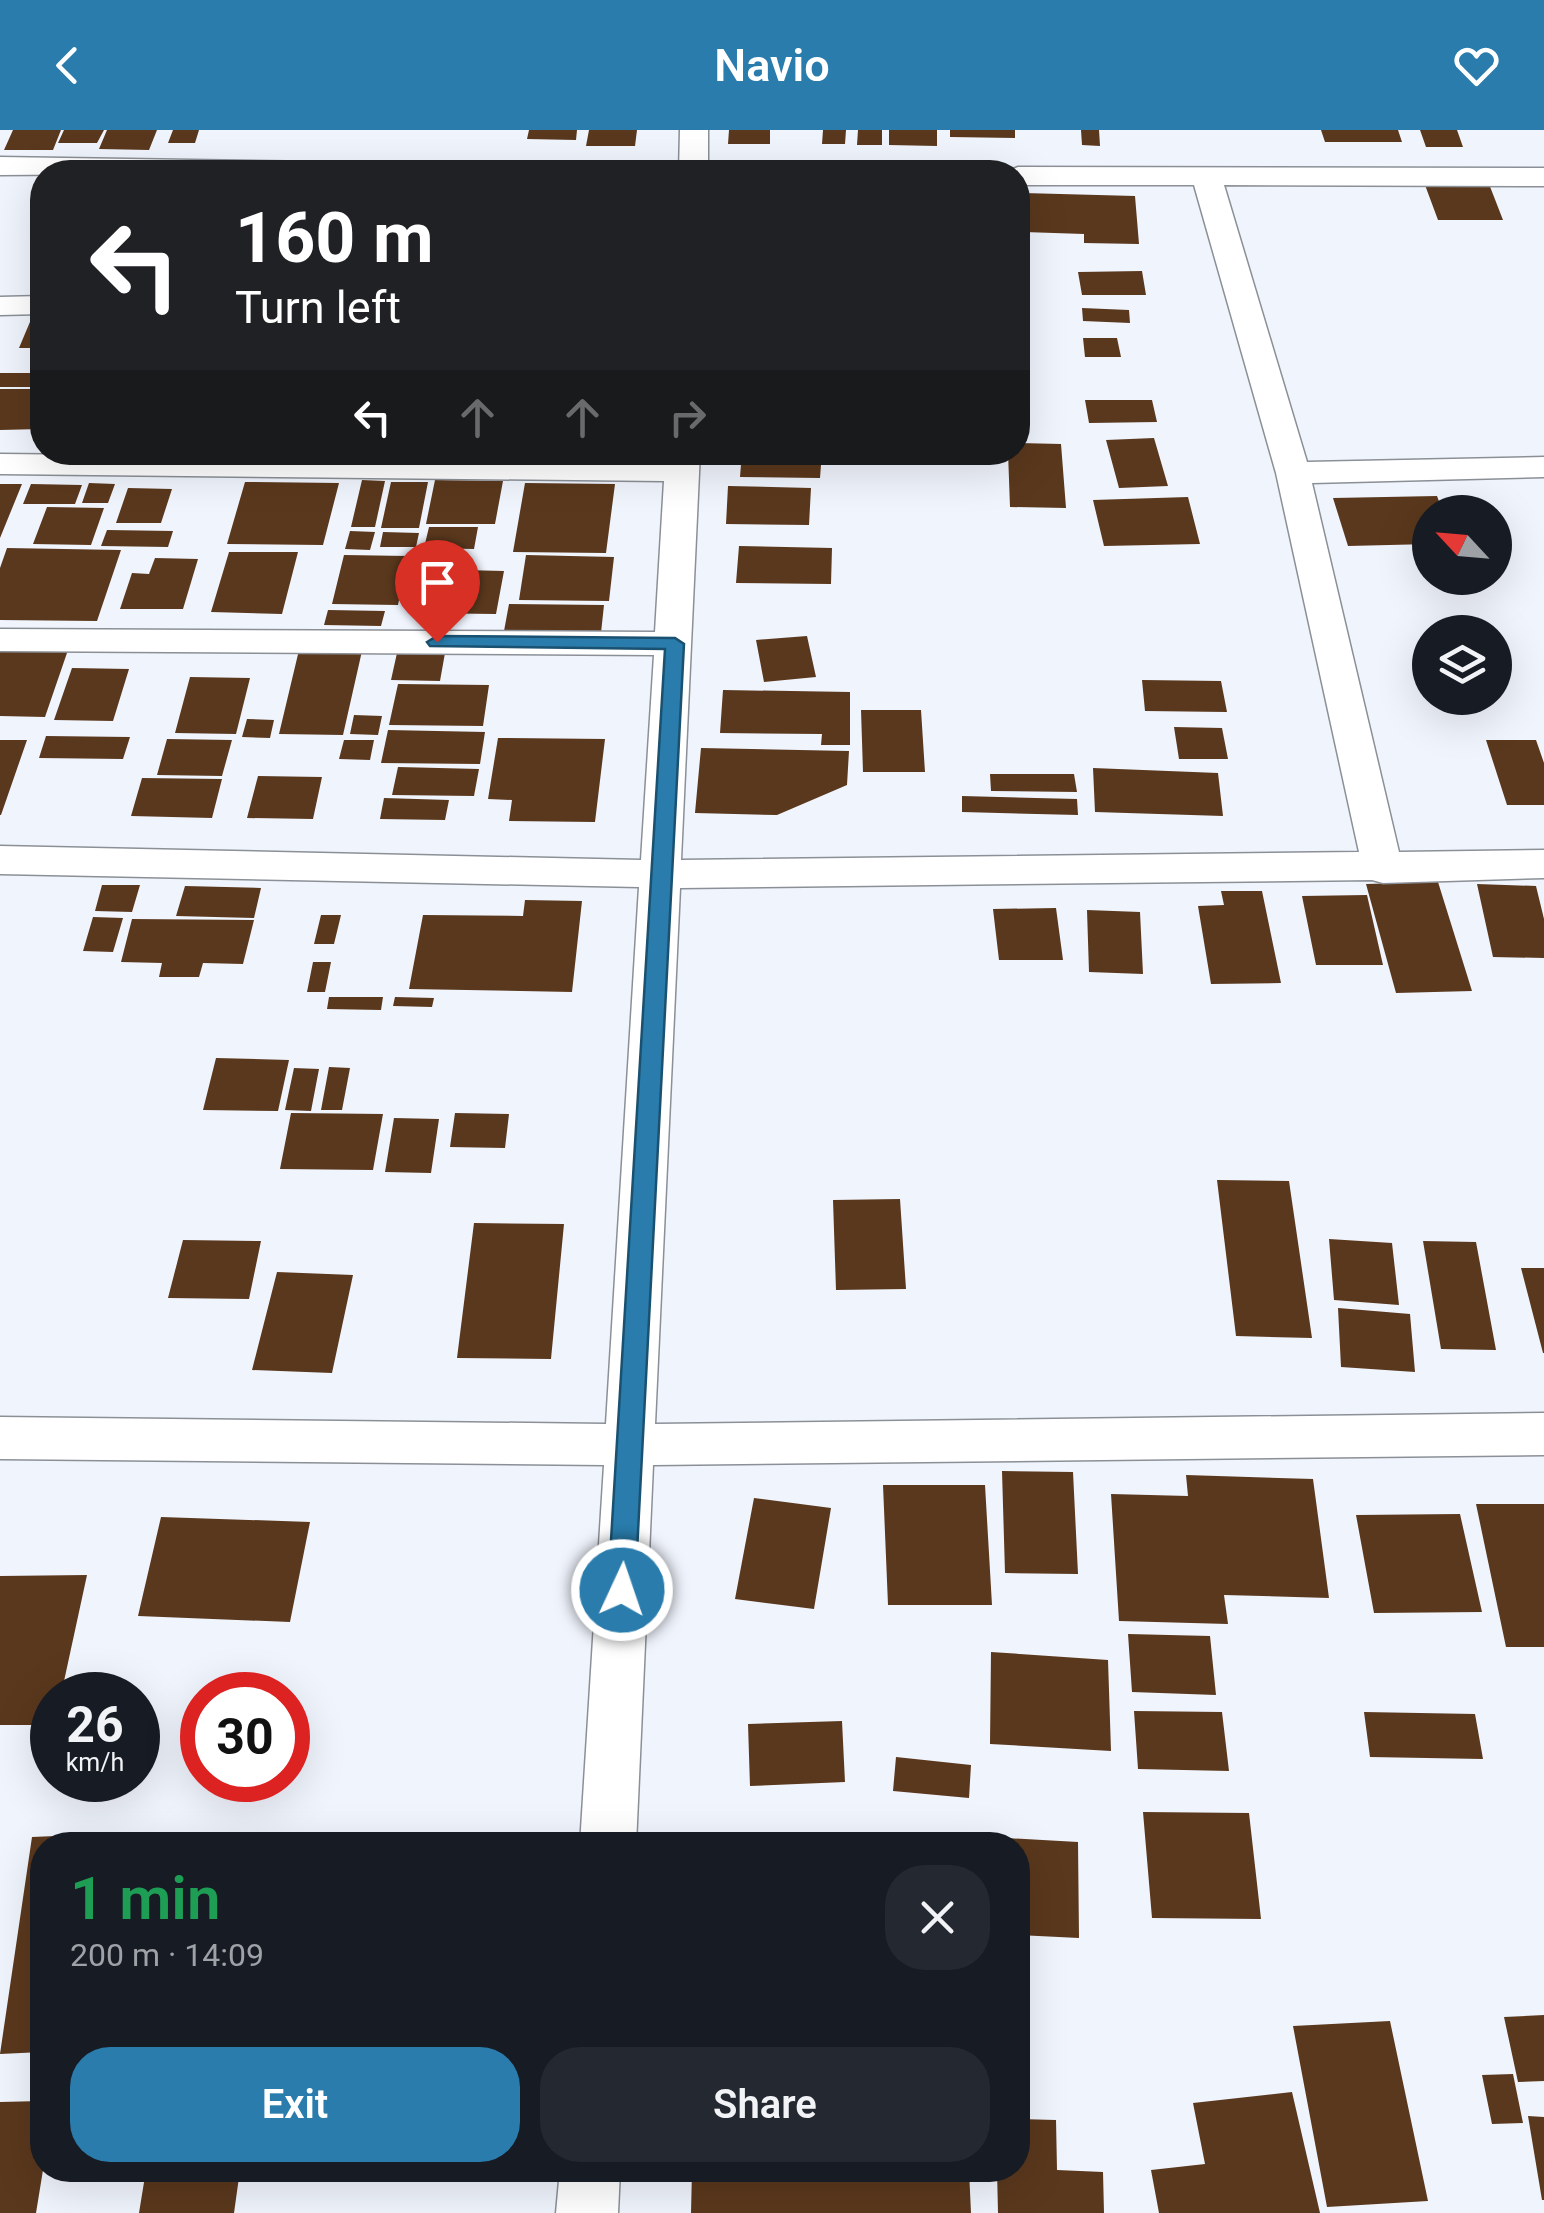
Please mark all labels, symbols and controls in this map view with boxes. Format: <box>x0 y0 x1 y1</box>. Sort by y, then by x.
icon: back <box>40 38 95 93</box>
icon: heart <box>1449 38 1504 93</box>
text: Navio <box>714 39 830 92</box>
text: 160 m <box>235 197 434 279</box>
icon: left <box>70 200 200 330</box>
text: Turn left <box>235 281 401 334</box>
icon: left <box>345 390 400 445</box>
icon: ahead <box>450 390 505 445</box>
icon: ahead <box>555 390 610 445</box>
icon: right <box>660 390 715 445</box>
north arrow <box>1412 495 1512 595</box>
map controls <box>1412 495 1512 715</box>
pin <box>395 540 480 643</box>
icon: arrive <box>410 555 465 610</box>
button: layers <box>1412 615 1512 715</box>
position arrow <box>570 1538 674 1642</box>
speed limit sign: 30 <box>180 1672 310 1802</box>
text: 26 <box>66 1696 124 1754</box>
text: km/h <box>66 1748 124 1777</box>
text: 1 min <box>70 1863 220 1934</box>
button: close <box>885 1865 990 1970</box>
text: 200 m · 14:09 <box>70 1936 264 1974</box>
button: Exit <box>70 2047 520 2162</box>
button: Share <box>540 2047 990 2162</box>

